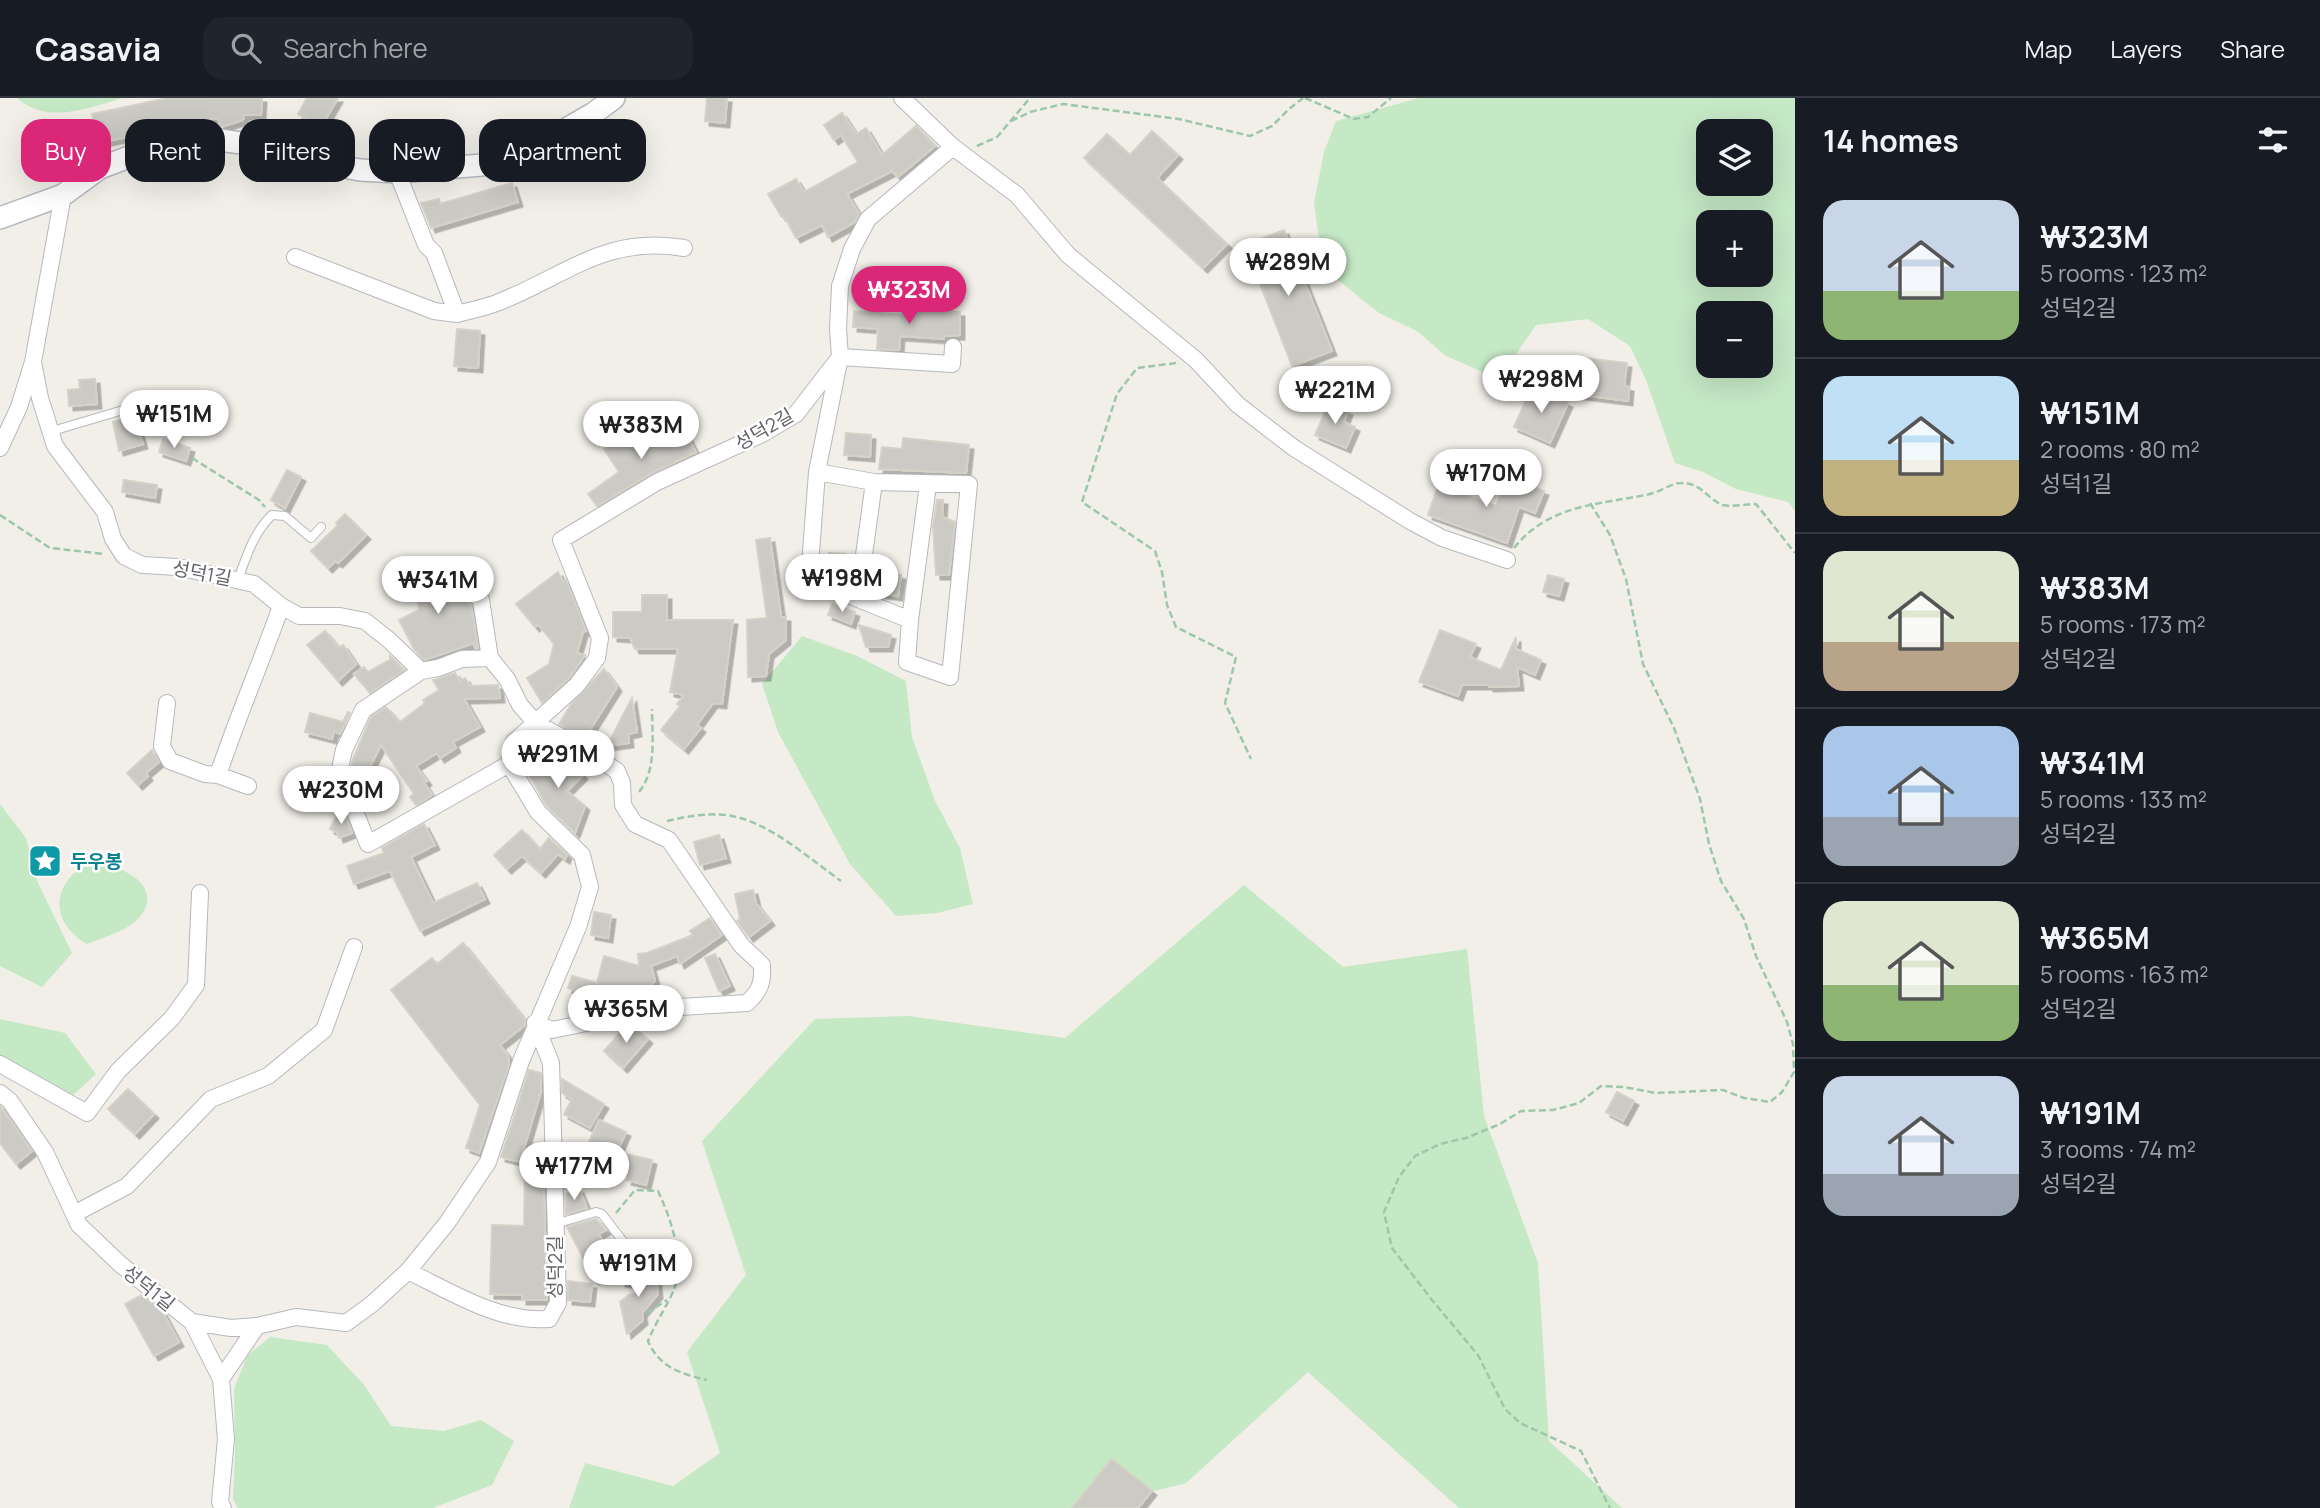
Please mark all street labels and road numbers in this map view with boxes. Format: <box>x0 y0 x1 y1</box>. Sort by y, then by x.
street label: 성덕2길 <box>730 402 798 456</box>
street label: 성덕1길 <box>170 555 234 591</box>
street label: 성덕2길 <box>542 1235 568 1299</box>
street label: 성덕1길 <box>118 1259 180 1317</box>

